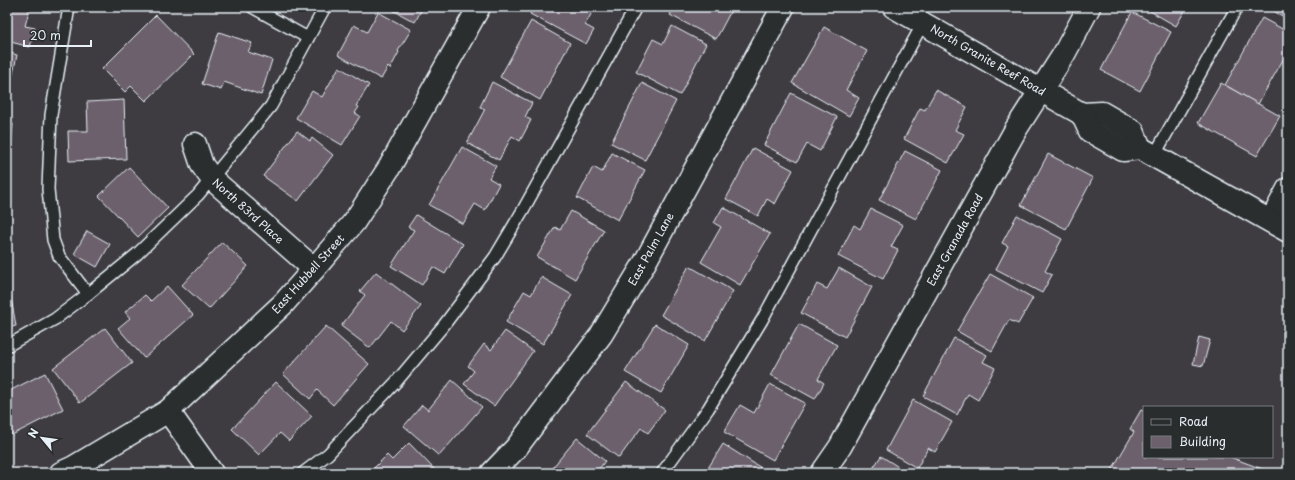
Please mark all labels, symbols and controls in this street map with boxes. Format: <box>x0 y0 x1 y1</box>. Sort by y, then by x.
street label: North Granite Reef Road <box>927 20 1049 100</box>
scale bar <box>24 22 91 48</box>
text: 20 m <box>30 26 61 44</box>
street label: North 83rd Place <box>209 174 288 247</box>
street label: East Granada Road <box>922 191 987 289</box>
street label: East Palm Lane <box>623 209 678 289</box>
street label: East Hubbell Street <box>267 230 348 317</box>
legend <box>1143 406 1273 458</box>
text: Road <box>1179 412 1208 430</box>
north arrow <box>22 418 62 458</box>
text: N <box>23 425 43 441</box>
text: Building <box>1179 432 1226 450</box>

